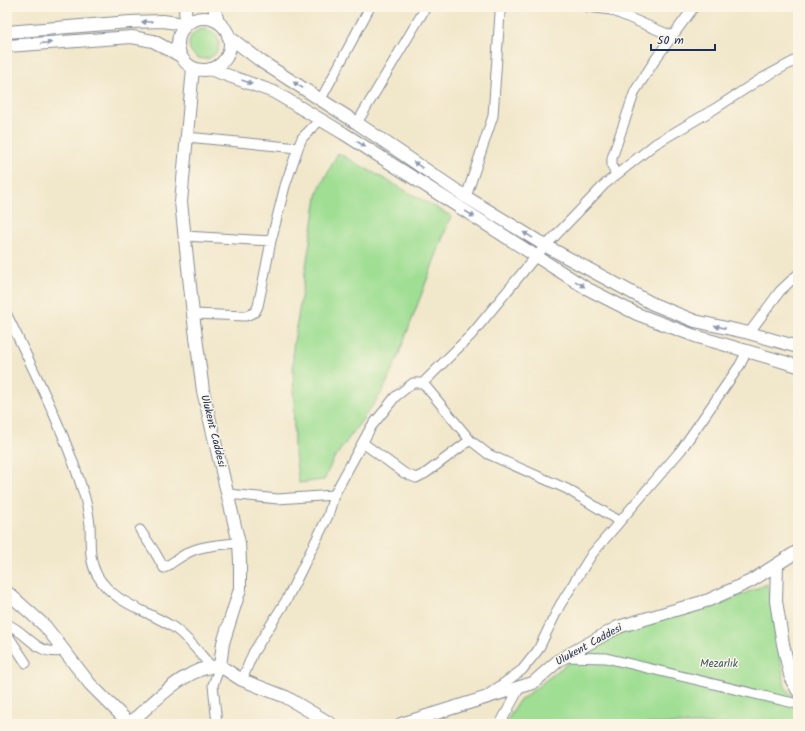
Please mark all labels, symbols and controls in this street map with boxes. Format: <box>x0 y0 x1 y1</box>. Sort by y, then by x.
one-way arrow <box>140 19 153 25</box>
scale bar <box>651 26 715 52</box>
text: 50 m <box>657 31 684 50</box>
one-way arrow <box>40 39 52 46</box>
one-way arrow <box>241 80 253 86</box>
one-way arrow <box>293 81 303 89</box>
one-way arrow <box>355 141 366 148</box>
one-way arrow <box>413 161 423 169</box>
one-way arrow <box>464 211 476 218</box>
one-way arrow <box>522 231 534 238</box>
one-way arrow <box>574 280 586 287</box>
one-way arrow <box>713 323 726 329</box>
street label: Ulukent Caddesi <box>195 393 231 470</box>
street label: Ulukent Caddesi <box>552 619 626 671</box>
park label: Mezarlık <box>700 655 739 673</box>

